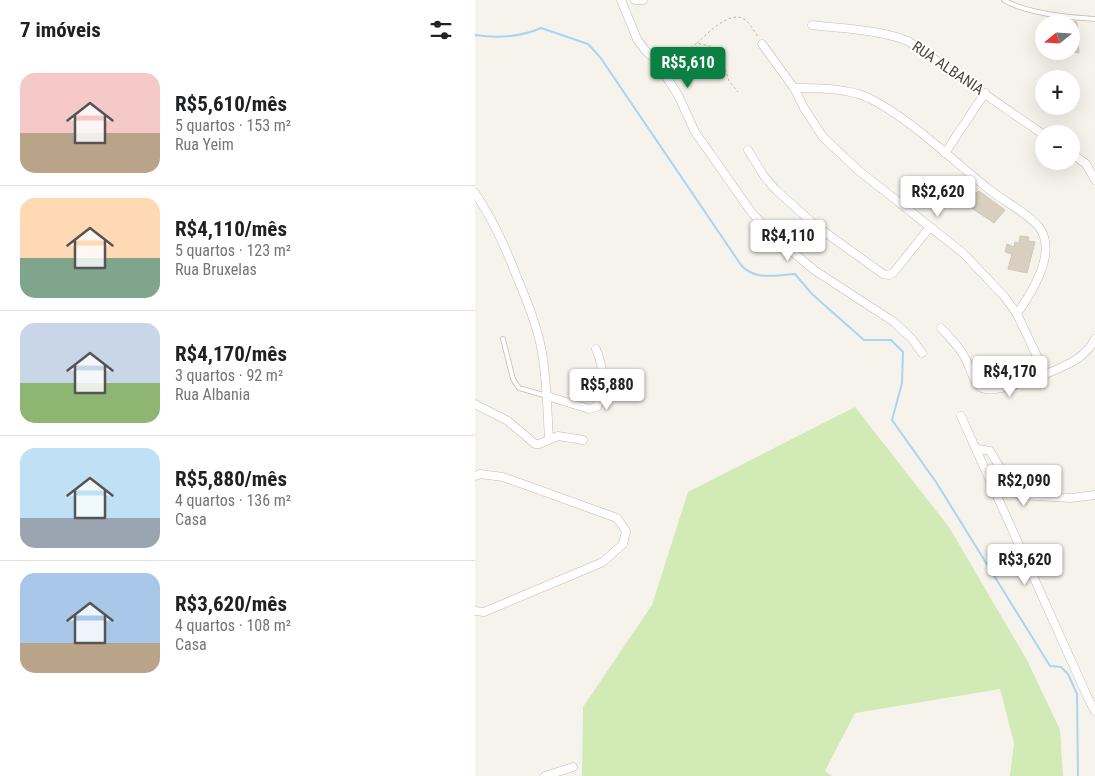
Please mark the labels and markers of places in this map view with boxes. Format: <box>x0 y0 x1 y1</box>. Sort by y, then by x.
pin: R$5,610 <box>642 46 734 89</box>
pin: R$2,620 <box>892 176 984 218</box>
pin: R$4,110 <box>742 220 834 262</box>
pin: R$4,170 <box>964 356 1056 398</box>
pin: R$5,880 <box>561 368 653 411</box>
pin: R$2,090 <box>978 464 1070 507</box>
pin: R$3,620 <box>979 544 1071 586</box>

